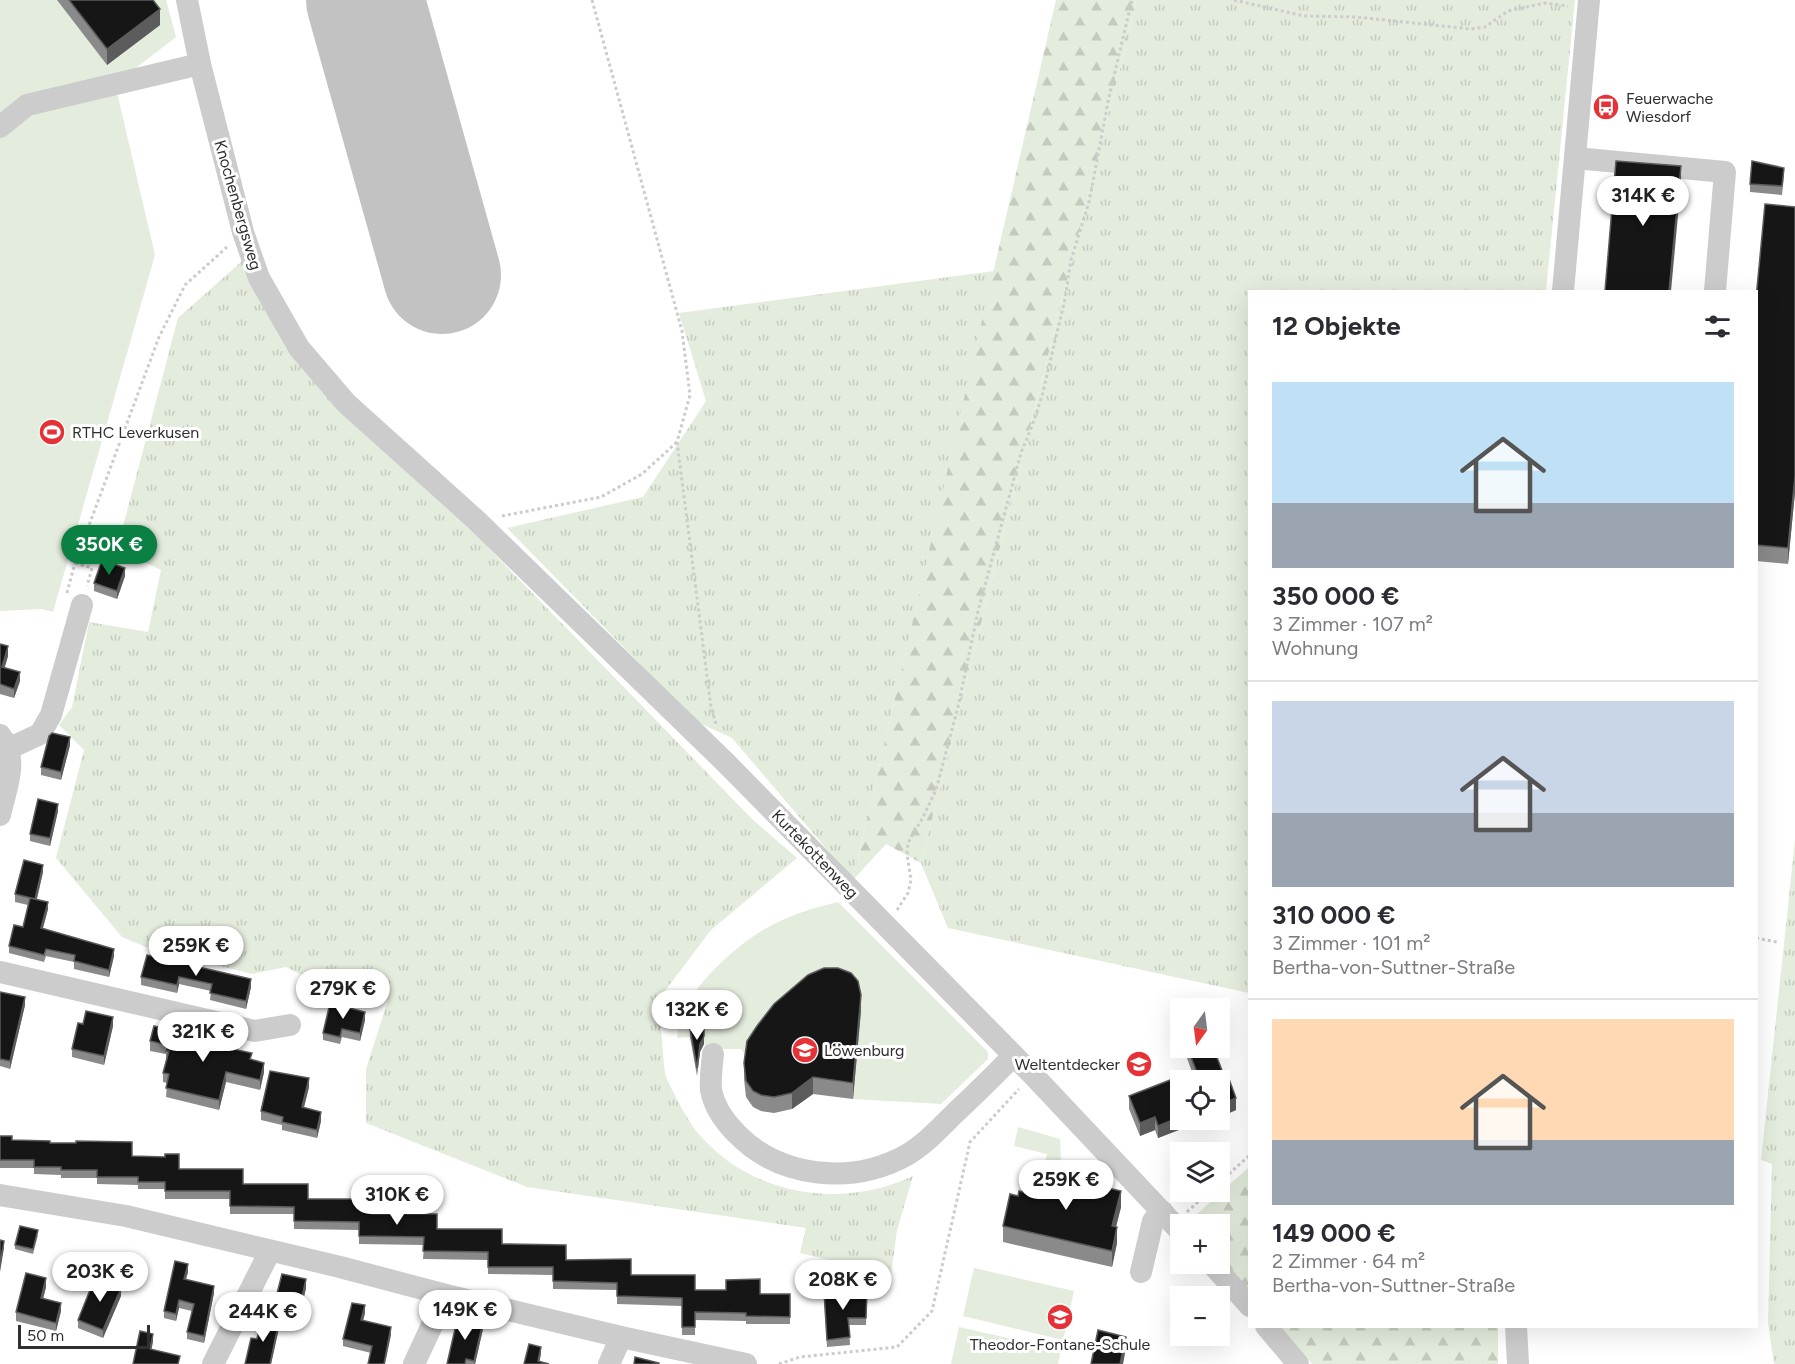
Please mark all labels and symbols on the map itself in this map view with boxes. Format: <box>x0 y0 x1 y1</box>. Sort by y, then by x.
place label: Feuerwache Wiesdorf <box>1626 89 1714 126</box>
bus stop icon: Feuerwache Wiesdorf <box>1591 92 1621 122</box>
street label: Knochenbergsweg <box>210 138 266 272</box>
pin: 314K € <box>1594 176 1692 227</box>
sports icon: RTHC Leverkusen <box>37 417 67 447</box>
place label: RTHC Leverkusen <box>72 423 199 442</box>
pin: 350K € <box>60 525 158 576</box>
street label: Kurtekottenweg <box>768 806 862 902</box>
pin: 259K € <box>147 926 245 977</box>
pin: 279K € <box>294 969 392 1020</box>
pin: 132K € <box>648 990 746 1041</box>
north arrow <box>1170 998 1230 1058</box>
pin: 321K € <box>154 1012 252 1063</box>
school or university icon: Löwenburg <box>790 1035 820 1065</box>
place label: Löwenburg <box>824 1041 905 1060</box>
school or university icon: Weltentdecker <box>1124 1049 1154 1079</box>
place label: Weltentdecker <box>1015 1055 1121 1074</box>
pin: 259K € <box>1017 1160 1115 1211</box>
pin: 310K € <box>348 1175 446 1226</box>
pin: 203K € <box>51 1252 149 1303</box>
pin: 208K € <box>794 1260 892 1311</box>
pin: 149K € <box>416 1290 514 1341</box>
pin: 244K € <box>214 1292 312 1343</box>
school or university icon: Theodor-Fontane-Schule <box>1045 1302 1075 1332</box>
scale bar <box>18 1322 150 1350</box>
place label: Theodor-Fontane-Schule <box>970 1335 1150 1354</box>

